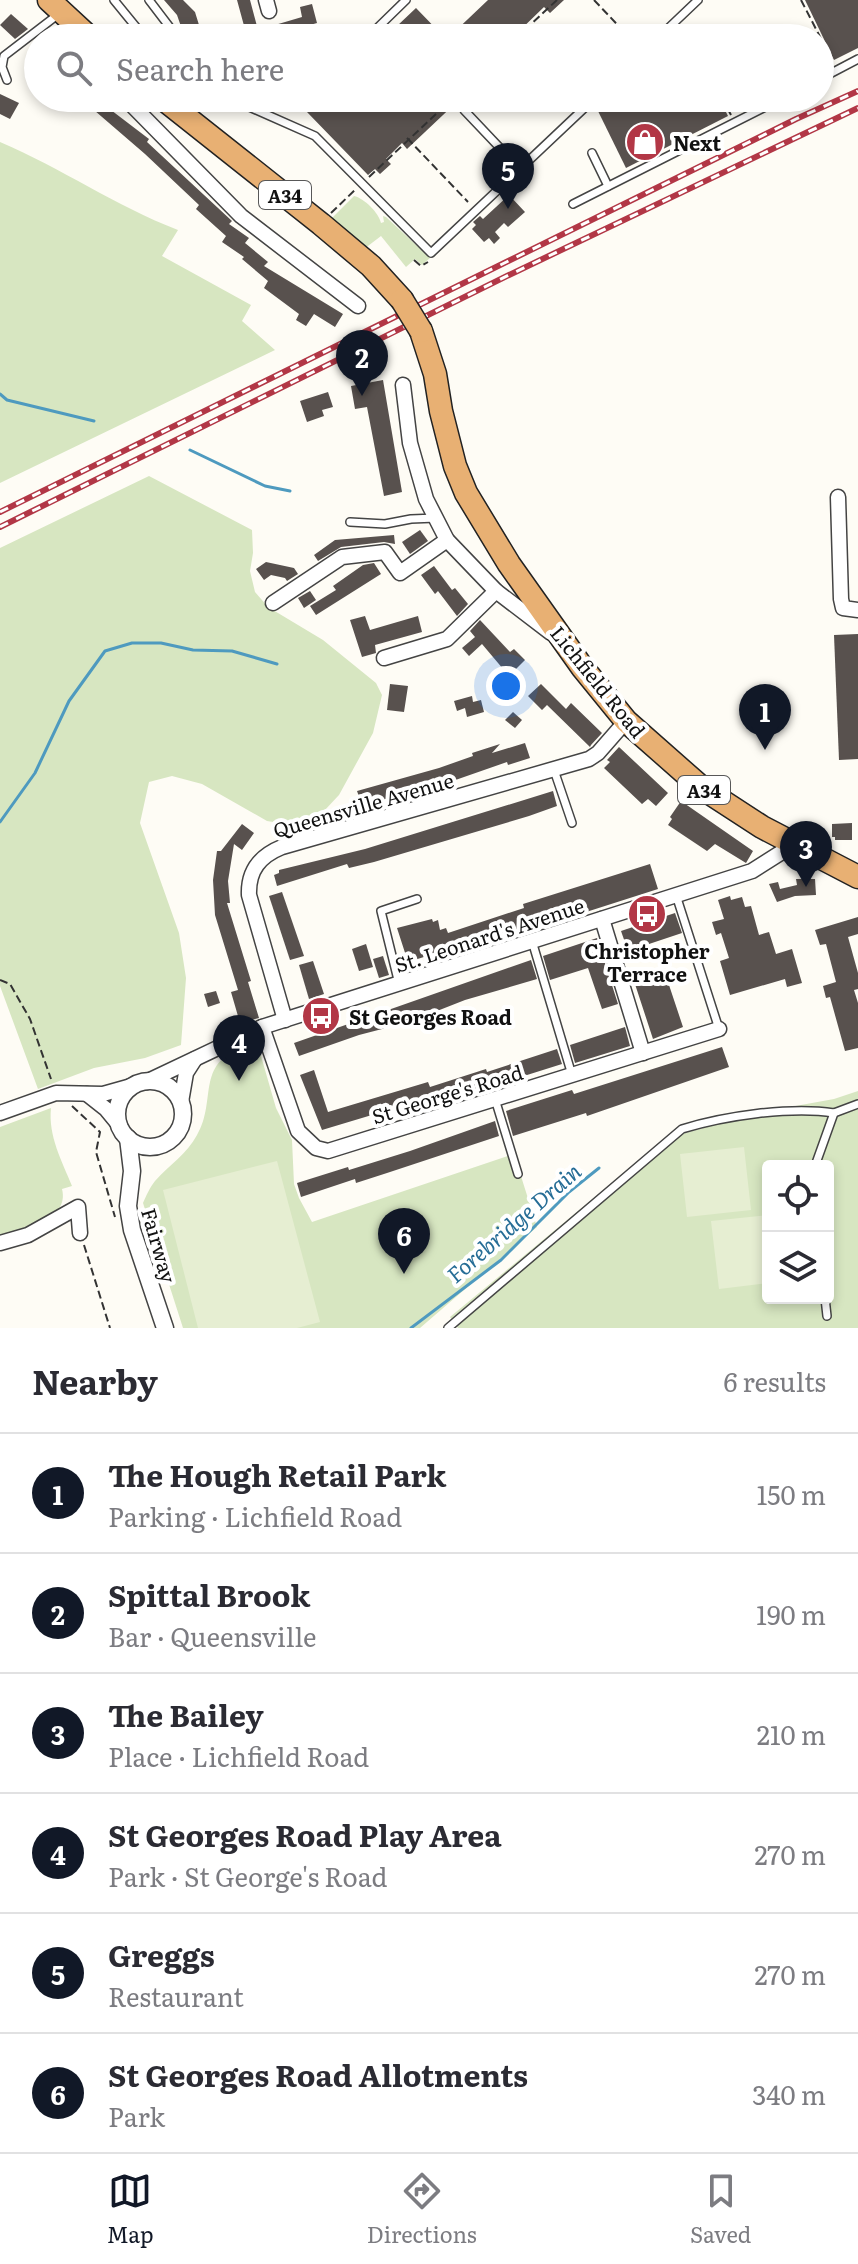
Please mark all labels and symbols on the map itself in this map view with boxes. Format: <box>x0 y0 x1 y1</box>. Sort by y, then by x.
shop icon: Next <box>624 121 666 163</box>
place label: Next <box>673 127 721 157</box>
pin: 5 <box>482 143 534 209</box>
road number: A34 <box>259 181 311 209</box>
pin: 2 <box>336 330 388 396</box>
street label: Lichfield Road <box>544 618 654 744</box>
your location <box>486 666 526 706</box>
pin: 1 <box>739 684 791 750</box>
street label: Queensville Avenue <box>269 764 457 844</box>
road number: A34 <box>678 776 730 804</box>
pin: 3 <box>780 821 832 887</box>
street label: St. Leonard's Avenue <box>390 889 588 979</box>
bus stop icon: Christopher Terrace <box>626 893 668 935</box>
place label: Christopher Terrace <box>584 935 710 988</box>
bus stop icon: St Georges Road <box>300 995 342 1037</box>
place label: St Georges Road <box>349 1001 512 1031</box>
pin: 4 <box>213 1015 265 1081</box>
street label: St George's Road <box>368 1056 526 1130</box>
water label: Forebridge Drain <box>439 1154 587 1290</box>
street label: Fairway <box>135 1204 185 1286</box>
pin: 6 <box>378 1208 430 1274</box>

